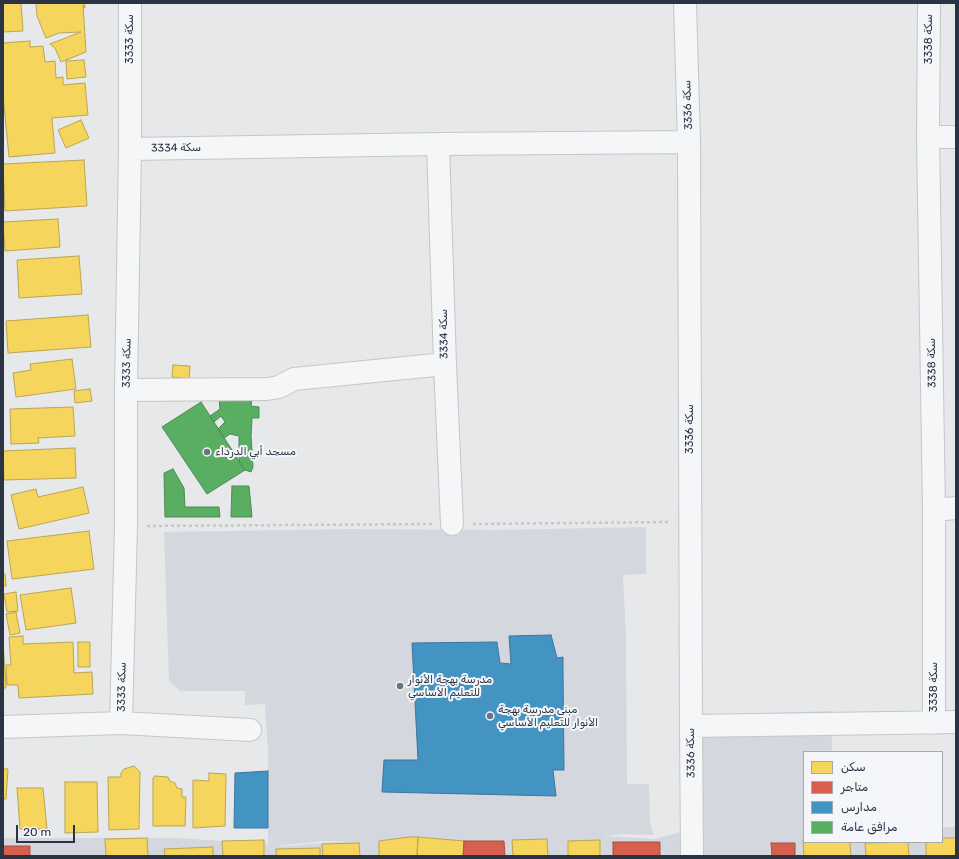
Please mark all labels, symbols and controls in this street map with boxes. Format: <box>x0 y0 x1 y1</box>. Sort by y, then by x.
street label: سكة 3333 <box>123 14 137 64</box>
street label: سكة 3338 <box>922 14 936 64</box>
street label: سكة 3336 <box>681 80 695 130</box>
street label: سكة 3334 <box>151 141 201 155</box>
street label: سكة 3334 <box>437 309 451 359</box>
street label: سكة 3333 <box>120 338 134 388</box>
street label: سكة 3338 <box>925 338 939 388</box>
street label: سكة 3336 <box>683 404 697 454</box>
place label: مسجد أبي الدرداء <box>215 445 296 459</box>
marker: مسجد أبي الدرداء <box>202 447 212 457</box>
street label: سكة 3333 <box>115 662 129 712</box>
street label: سكة 3338 <box>927 662 941 712</box>
place label: مدرسة بهجة الأنوار للتعليم الأساسي <box>408 673 492 699</box>
marker: مدرسة بهجة الأنوار للتعليم الأساسي <box>395 681 405 691</box>
place label: مبنى مدرسة بهجة الأنوار للتعليم الأساسي <box>498 703 598 729</box>
marker: مبنى مدرسة بهجة الأنوار للتعليم الأساسي <box>485 711 495 721</box>
street label: سكة 3336 <box>684 728 698 778</box>
legend <box>803 751 943 843</box>
text: سكن <box>841 760 866 774</box>
text: متاجر <box>841 780 868 794</box>
text: مدارس <box>841 800 877 814</box>
scale bar <box>18 817 77 843</box>
text: مرافق عامة <box>841 820 897 834</box>
text: 20 m <box>23 825 51 839</box>

